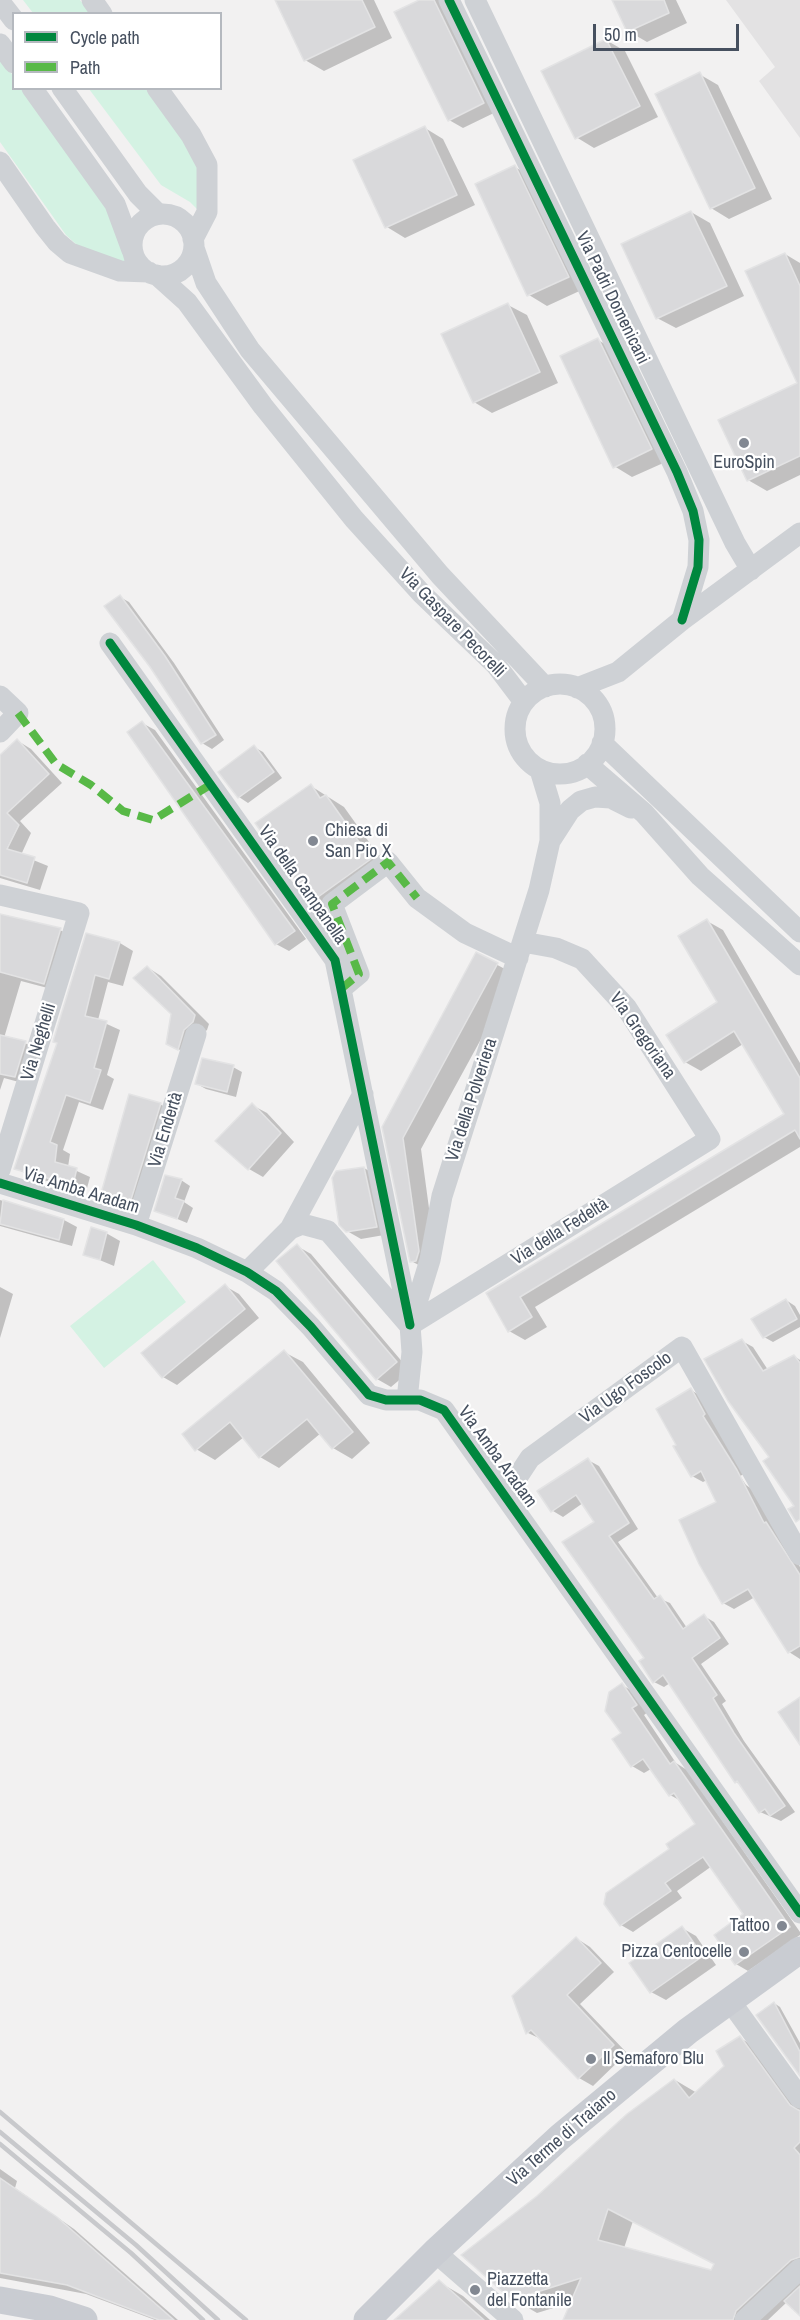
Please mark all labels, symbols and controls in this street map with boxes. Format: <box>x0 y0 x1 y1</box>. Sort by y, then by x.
legend <box>12 12 222 90</box>
scale bar <box>596 12 742 50</box>
text: 50 m <box>604 22 637 47</box>
text: Cycle path <box>70 25 140 50</box>
text: Path <box>70 55 100 80</box>
street label: Via Padri Domenicani <box>571 228 653 368</box>
marker: EuroSpin <box>737 436 751 450</box>
place label: EuroSpin <box>713 452 775 474</box>
street label: Via Gaspare Pecorelli <box>394 564 510 682</box>
place label: Chiesa di San Pio X <box>325 820 391 862</box>
street label: Via della Campanella <box>253 821 351 949</box>
marker: Chiesa di San Pio X <box>306 834 320 848</box>
street label: Via Gregoriana <box>604 989 680 1083</box>
street label: Via Neghelli <box>17 1001 61 1083</box>
street label: Via della Polveriera <box>442 1036 502 1164</box>
street label: Via Endertà <box>144 1090 188 1170</box>
street label: Via Amba Aradam <box>20 1163 142 1219</box>
street label: Via della Fedeltà <box>508 1194 612 1270</box>
street label: Via Ugo Foscolo <box>576 1347 676 1429</box>
street label: Via Amba Aradam <box>453 1402 541 1512</box>
place label: Tattoo <box>730 1915 770 1937</box>
marker: Tattoo <box>775 1919 789 1933</box>
place label: Pizza Centocelle <box>621 1941 732 1963</box>
marker: Pizza Centocelle <box>737 1945 751 1959</box>
place label: Il Semaforo Blu <box>603 2048 704 2070</box>
marker: Il Semaforo Blu <box>584 2052 598 2066</box>
street label: Via Terme di Traiano <box>503 2085 621 2191</box>
place label: Piazzetta del Fontanile <box>487 2269 572 2312</box>
marker: Piazzetta del Fontanile <box>468 2283 482 2297</box>

